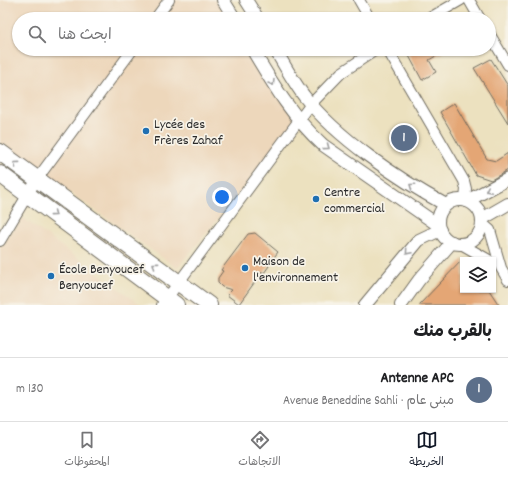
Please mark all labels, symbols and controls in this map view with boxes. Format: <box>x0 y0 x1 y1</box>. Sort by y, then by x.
search box <box>12 12 496 56</box>
icon: search <box>26 23 48 45</box>
text: ابحث هنا <box>58 25 112 47</box>
one-way arrow <box>268 79 275 86</box>
place label: Lycée des Frères Zahaf <box>154 115 224 151</box>
pin: 1 <box>391 123 417 153</box>
marker: Lycée des Frères Zahaf <box>141 126 151 136</box>
one-way arrow <box>323 143 330 150</box>
one-way arrow <box>14 162 21 169</box>
place label: Centre commercial <box>324 183 385 219</box>
one-way arrow <box>409 183 416 191</box>
one-way arrow <box>484 185 492 193</box>
your location <box>212 187 232 207</box>
marker: Centre commercial <box>311 194 321 204</box>
one-way arrow <box>49 209 56 216</box>
one-way arrow <box>406 247 413 255</box>
place label: Maison de l'environnement <box>253 252 338 288</box>
map controls <box>460 257 496 293</box>
button: layers <box>460 257 496 293</box>
place label: École Benyoucef Benyoucef <box>59 260 145 296</box>
one-way arrow <box>153 263 160 270</box>
marker: Maison de l'environnement <box>240 263 250 273</box>
marker: École Benyoucef Benyoucef <box>46 271 56 281</box>
text: بالقرب منك <box>414 321 492 345</box>
text: Antenne APC <box>380 368 454 390</box>
text: 130 m <box>16 380 44 399</box>
text: 1 <box>478 380 480 399</box>
text: مبنى عام · Avenue Beneddine Sahli <box>283 392 454 411</box>
tab: المحفوظات <box>64 429 110 471</box>
tab: الاتجاهات <box>238 429 281 471</box>
tab: الخريطة <box>409 429 444 471</box>

